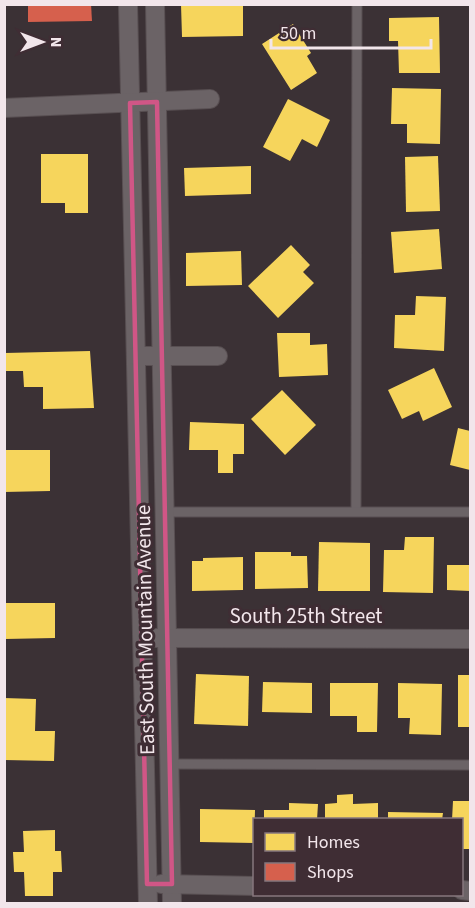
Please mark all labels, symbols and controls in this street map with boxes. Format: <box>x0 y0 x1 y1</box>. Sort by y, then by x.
north arrow <box>12 12 72 72</box>
scale bar <box>271 12 432 50</box>
text: 50 m <box>280 21 316 46</box>
text: N <box>45 37 67 47</box>
street label: East South Mountain Avenue <box>128 505 162 755</box>
street label: South 25th Street <box>230 601 382 631</box>
legend <box>253 818 463 896</box>
text: Homes <box>307 830 360 855</box>
text: Shops <box>307 860 354 885</box>

